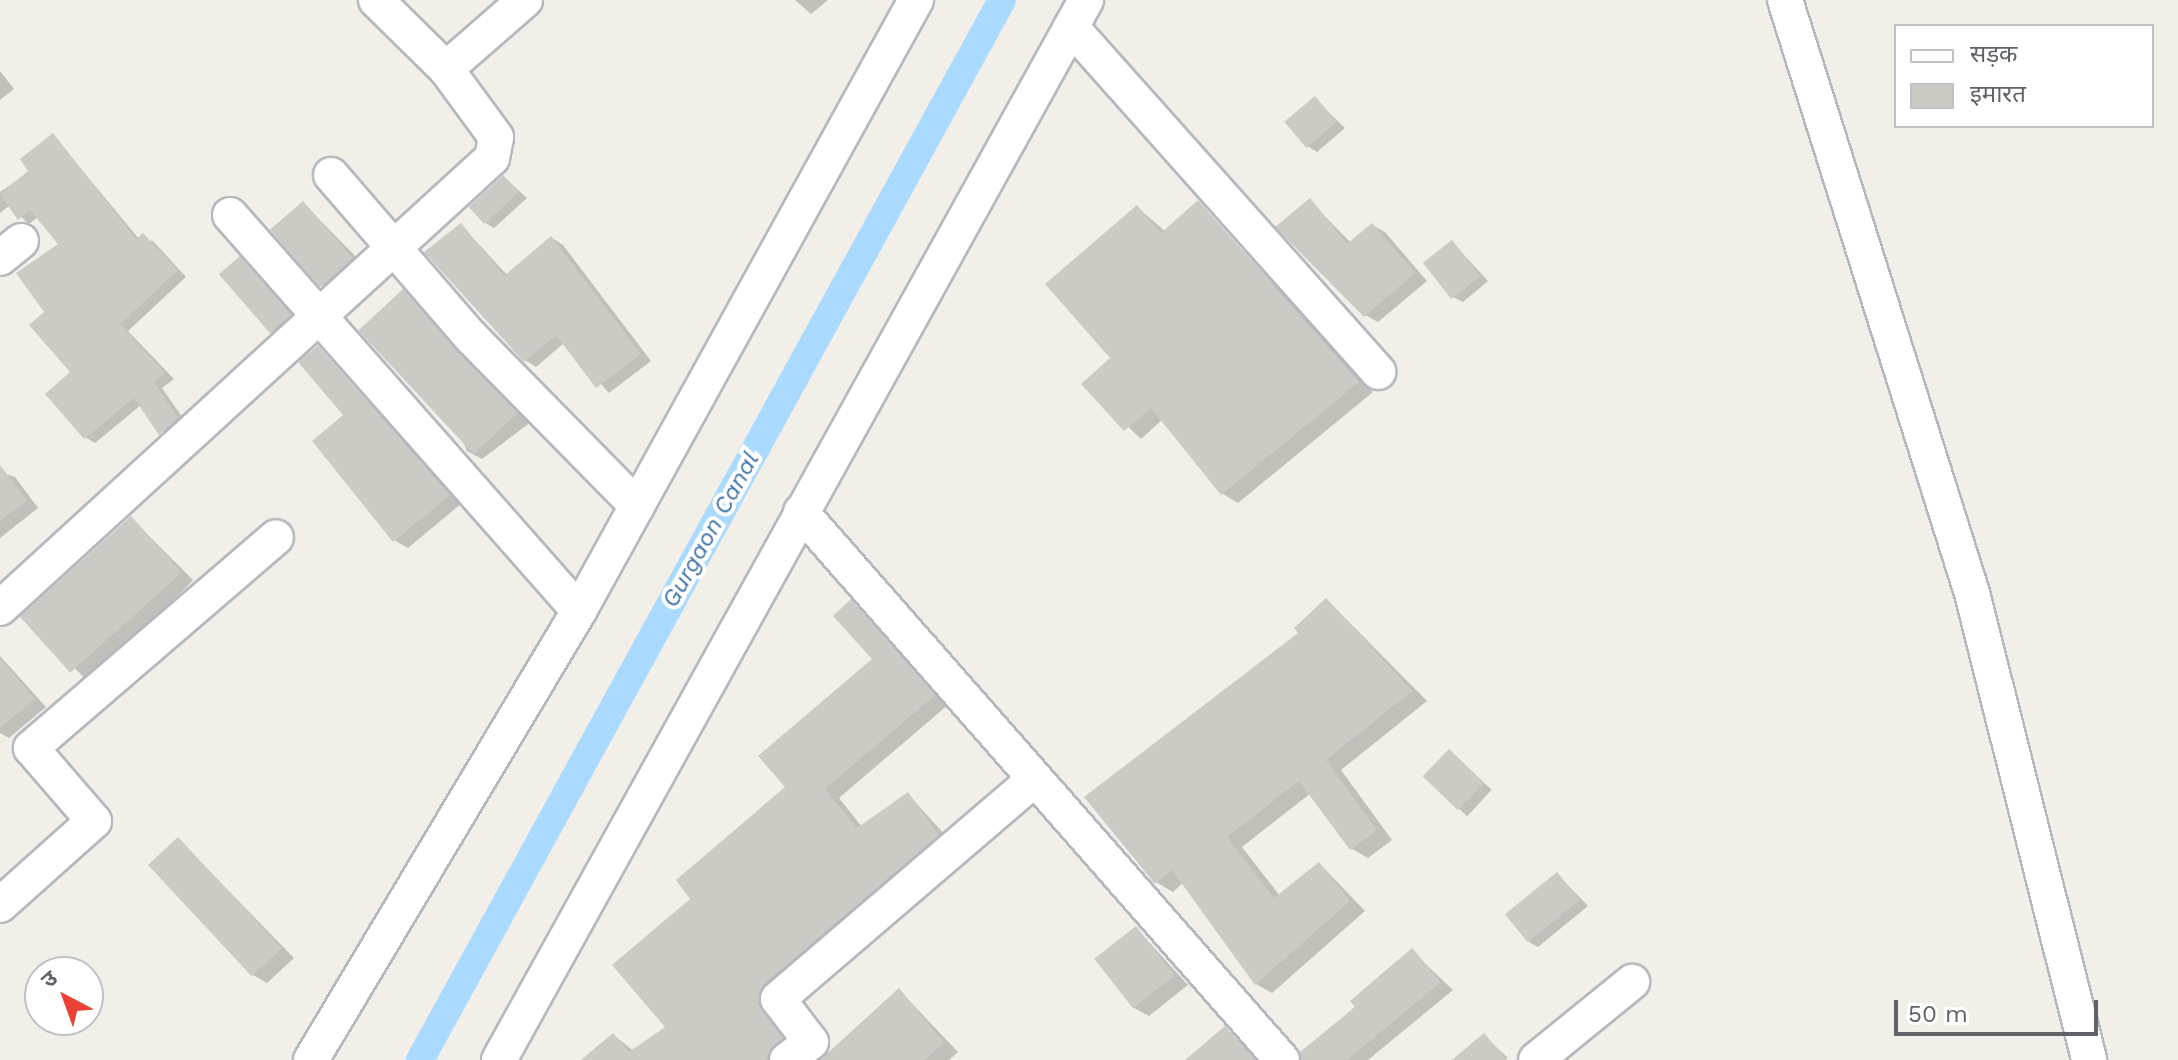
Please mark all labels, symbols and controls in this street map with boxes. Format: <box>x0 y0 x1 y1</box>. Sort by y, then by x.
legend <box>1894 24 2154 128</box>
text: सड़क <box>1970 40 2018 68</box>
text: इमारत <box>1970 80 2026 108</box>
water label: Gurgaon Canal <box>656 447 766 613</box>
north arrow <box>24 956 104 1036</box>
text: उ <box>36 965 62 993</box>
scale bar <box>1898 984 2102 1034</box>
text: 50 m <box>1908 1000 1968 1028</box>

